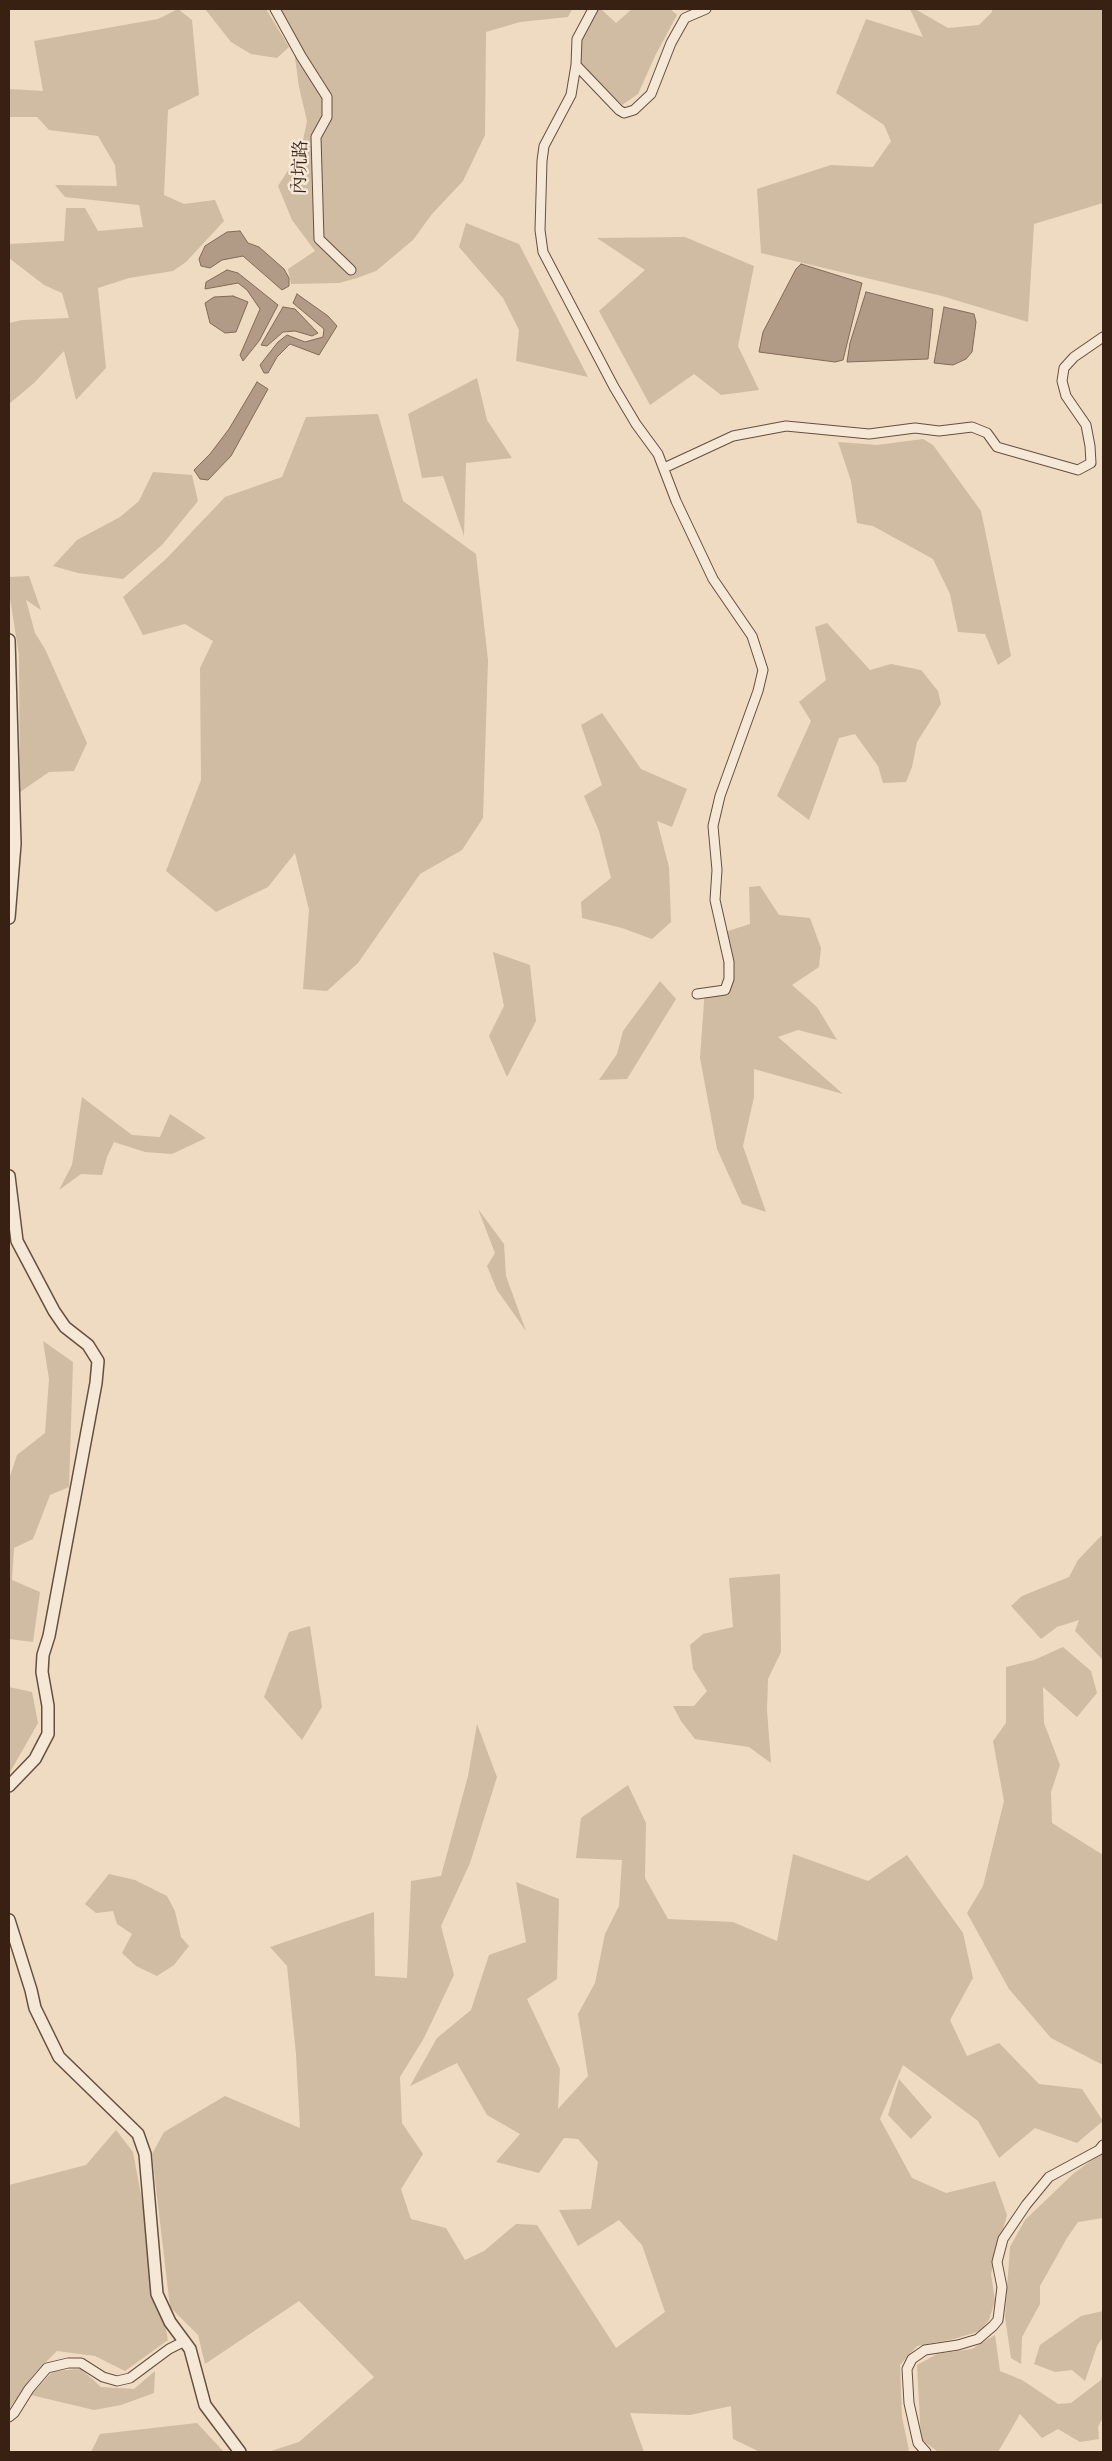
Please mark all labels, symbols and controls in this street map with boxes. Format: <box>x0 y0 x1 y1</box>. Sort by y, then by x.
street label: 內坑路 <box>289 140 313 194</box>

